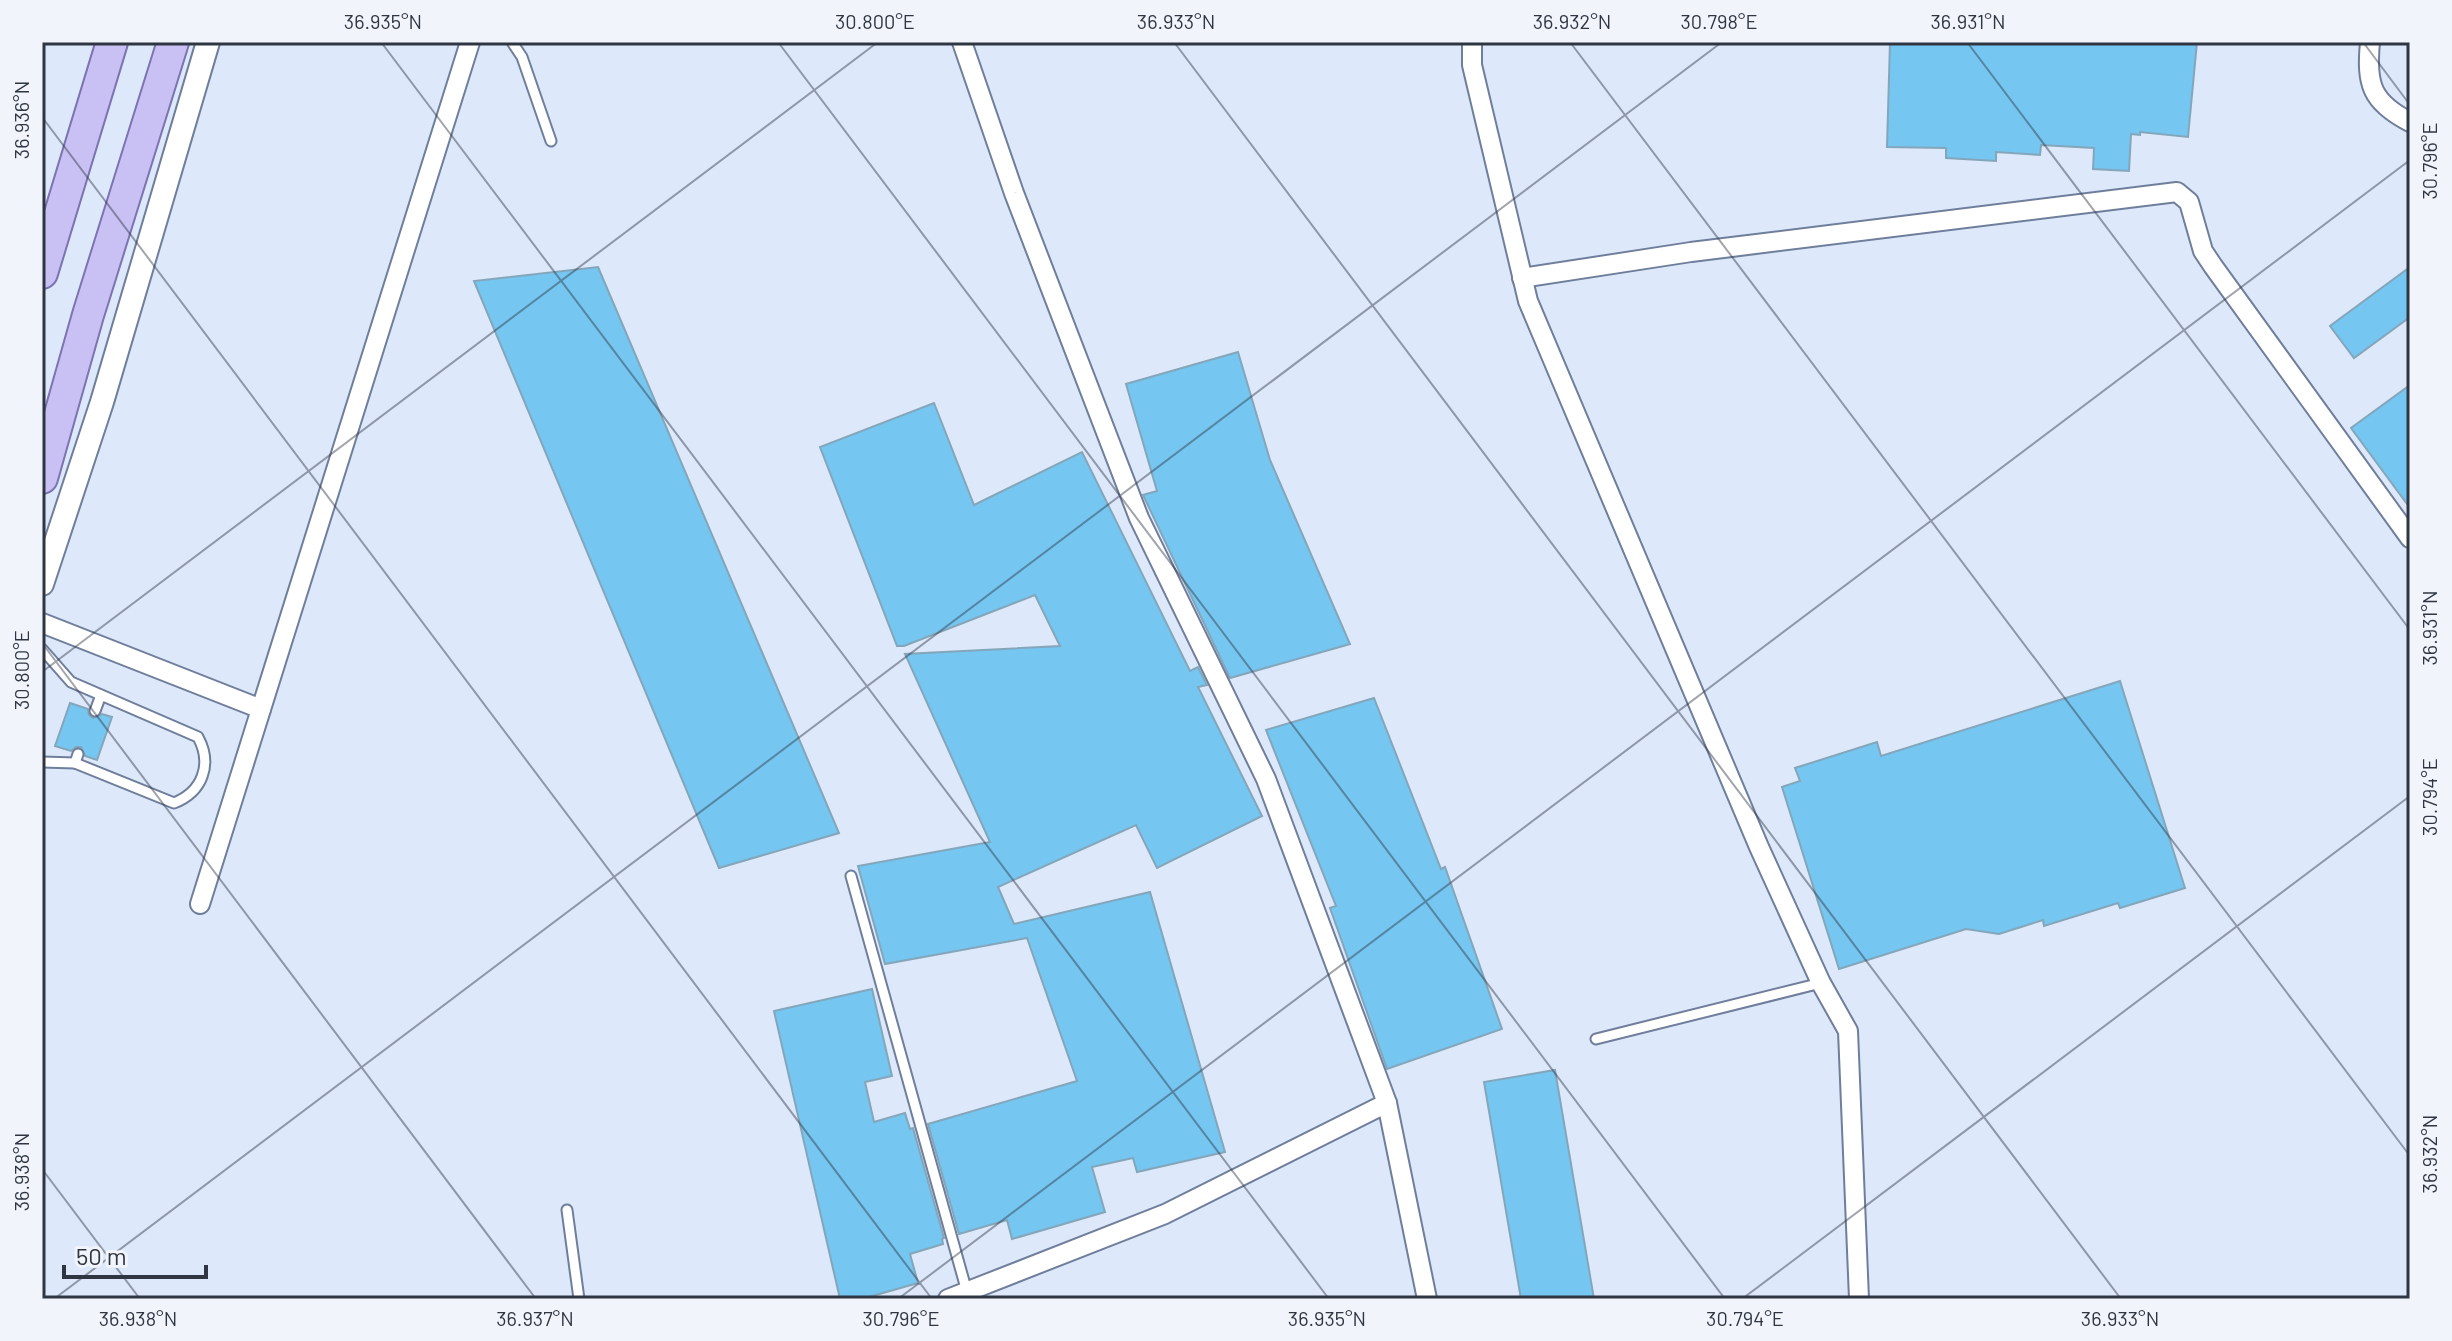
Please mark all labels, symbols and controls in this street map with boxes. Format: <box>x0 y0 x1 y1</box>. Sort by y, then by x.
text: 36.935°N <box>344 9 422 33</box>
text: 30.800°E <box>835 9 915 33</box>
text: 36.933°N <box>1137 9 1215 33</box>
text: 36.932°N <box>1533 9 1611 33</box>
text: 30.798°E <box>1680 9 1758 33</box>
text: 36.931°N <box>1931 9 2005 33</box>
text: 36.936°N <box>9 81 33 159</box>
text: 30.796°E <box>2417 122 2441 200</box>
text: 36.931°N <box>2417 591 2441 665</box>
text: 30.800°E <box>9 630 33 710</box>
text: 30.794°E <box>2417 758 2441 836</box>
text: 36.932°N <box>2417 1115 2441 1193</box>
text: 36.938°N <box>9 1133 33 1211</box>
scale bar <box>64 1229 206 1279</box>
text: 50 m <box>76 1241 127 1270</box>
text: 36.938°N <box>99 1306 177 1330</box>
text: 36.937°N <box>496 1306 574 1330</box>
text: 30.796°E <box>862 1306 940 1330</box>
text: 36.935°N <box>1288 1306 1366 1330</box>
text: 30.794°E <box>1706 1306 1784 1330</box>
text: 36.933°N <box>2081 1306 2159 1330</box>

